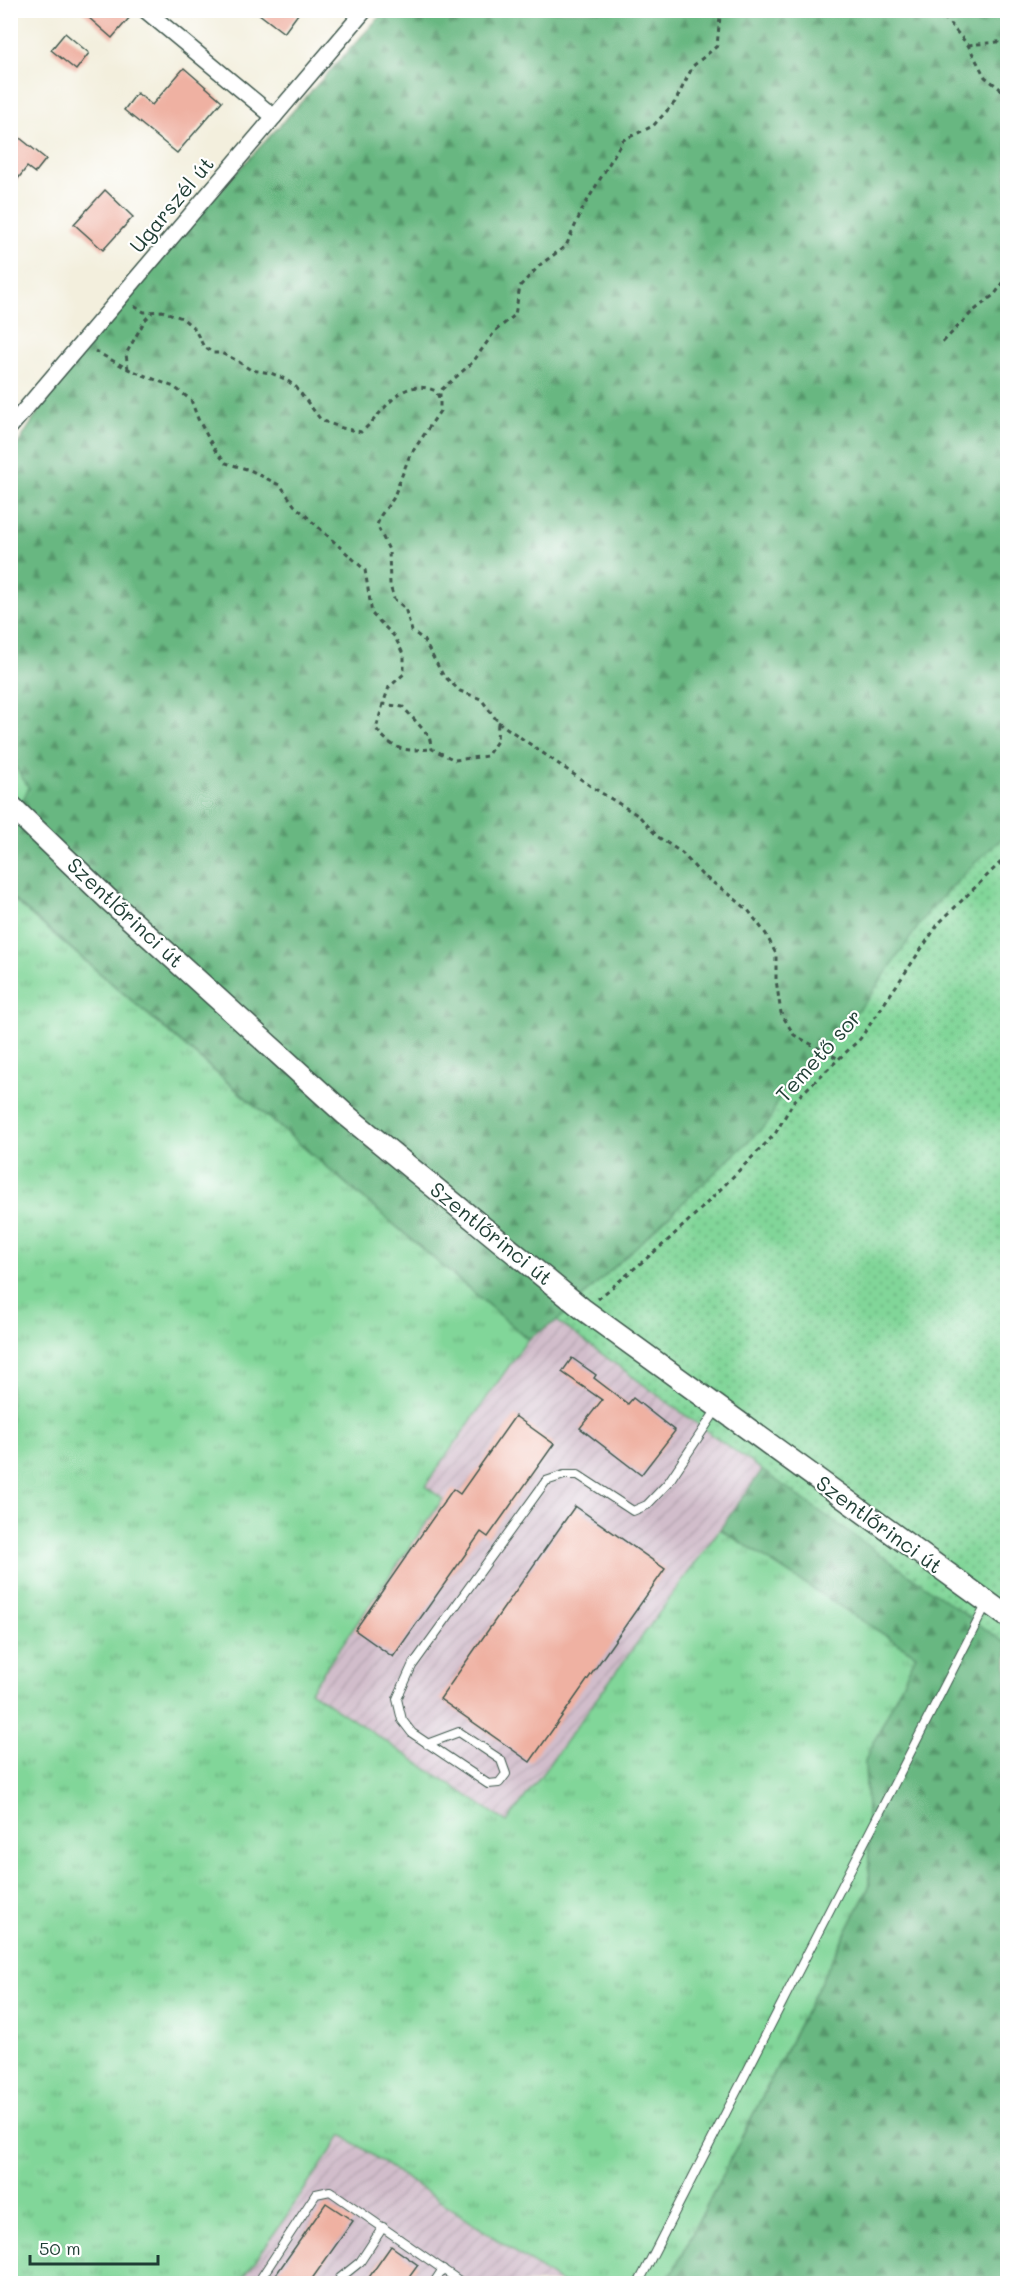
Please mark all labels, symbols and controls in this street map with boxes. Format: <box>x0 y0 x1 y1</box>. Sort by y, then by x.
street label: Ugarszél út <box>123 150 219 258</box>
street label: Szentlőrinci út <box>62 851 190 973</box>
street label: Temető sor <box>769 1003 867 1107</box>
street label: Szentlőrinci út <box>425 1175 559 1291</box>
street label: Szentlőrinci út <box>811 1469 948 1579</box>
scale bar <box>30 2228 158 2266</box>
text: 50 m <box>39 2236 81 2260</box>

